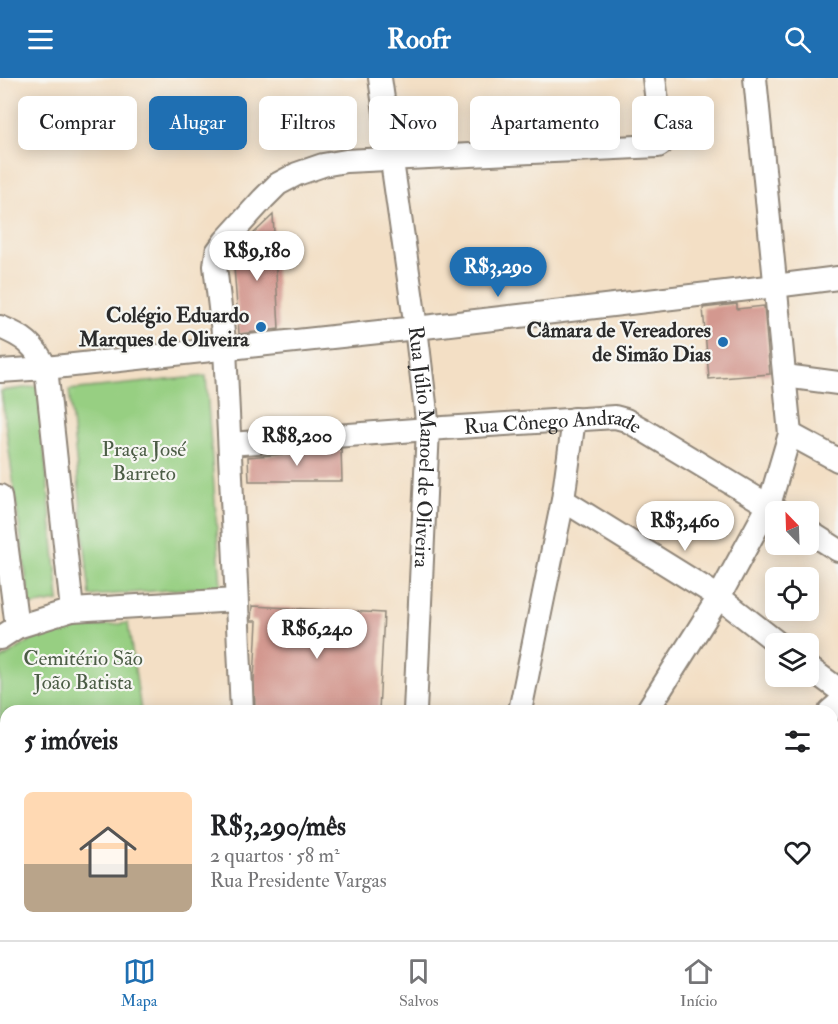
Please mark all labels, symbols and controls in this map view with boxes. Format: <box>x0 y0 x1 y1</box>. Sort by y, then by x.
icon: menu <box>24 23 57 56</box>
text: Roofr <box>387 23 451 56</box>
icon: search <box>781 23 814 56</box>
chip: Comprar <box>18 96 137 150</box>
chip: Alugar <box>149 96 247 150</box>
chip: Filtros <box>259 96 357 150</box>
chip: Novo <box>369 96 458 150</box>
chip: Apartamento <box>470 96 620 150</box>
chip: Casa <box>632 96 714 150</box>
pin: R$9,180 <box>202 231 312 282</box>
text: R$9,180 <box>223 238 291 263</box>
pin: R$3,290 <box>443 247 553 298</box>
text: R$3,290 <box>464 254 532 279</box>
place label: Colégio Eduardo Marques de Oliveira <box>78 302 250 353</box>
place label: Câmara de Vereadores de Simão Dias <box>526 317 711 368</box>
marker: Colégio Eduardo Marques de Oliveira <box>254 320 268 334</box>
street label: Rua Júlio Manoel de Oliveira <box>402 325 441 569</box>
marker: Câmara de Vereadores de Simão Dias <box>716 335 730 349</box>
street label: Rua Cônego Andrade <box>463 404 647 440</box>
pin: R$8,200 <box>242 416 352 467</box>
text: R$8,200 <box>262 423 332 448</box>
park label: Praça José Barreto <box>102 436 186 487</box>
pin: R$3,460 <box>630 501 740 552</box>
north arrow <box>765 501 819 555</box>
map controls <box>765 501 819 687</box>
text: R$3,460 <box>650 508 720 533</box>
button: locate <box>765 567 819 621</box>
pin: R$6,240 <box>262 609 372 660</box>
text: R$6,240 <box>281 616 353 641</box>
button: layers <box>765 633 819 687</box>
park label: Cemitério São João Batista <box>23 645 143 696</box>
text: 5 imóveis <box>24 725 118 757</box>
icon: filters <box>781 725 814 758</box>
text: R$3,290/mês <box>210 811 346 843</box>
icon: home <box>72 816 144 888</box>
icon: heart <box>781 836 814 869</box>
text: 2 quartos · 58 m² <box>210 843 340 868</box>
text: Rua Presidente Vargas <box>210 868 387 893</box>
tab: Mapa <box>121 955 157 1011</box>
tab: Salvos <box>399 955 438 1011</box>
tab: Início <box>680 955 717 1011</box>

